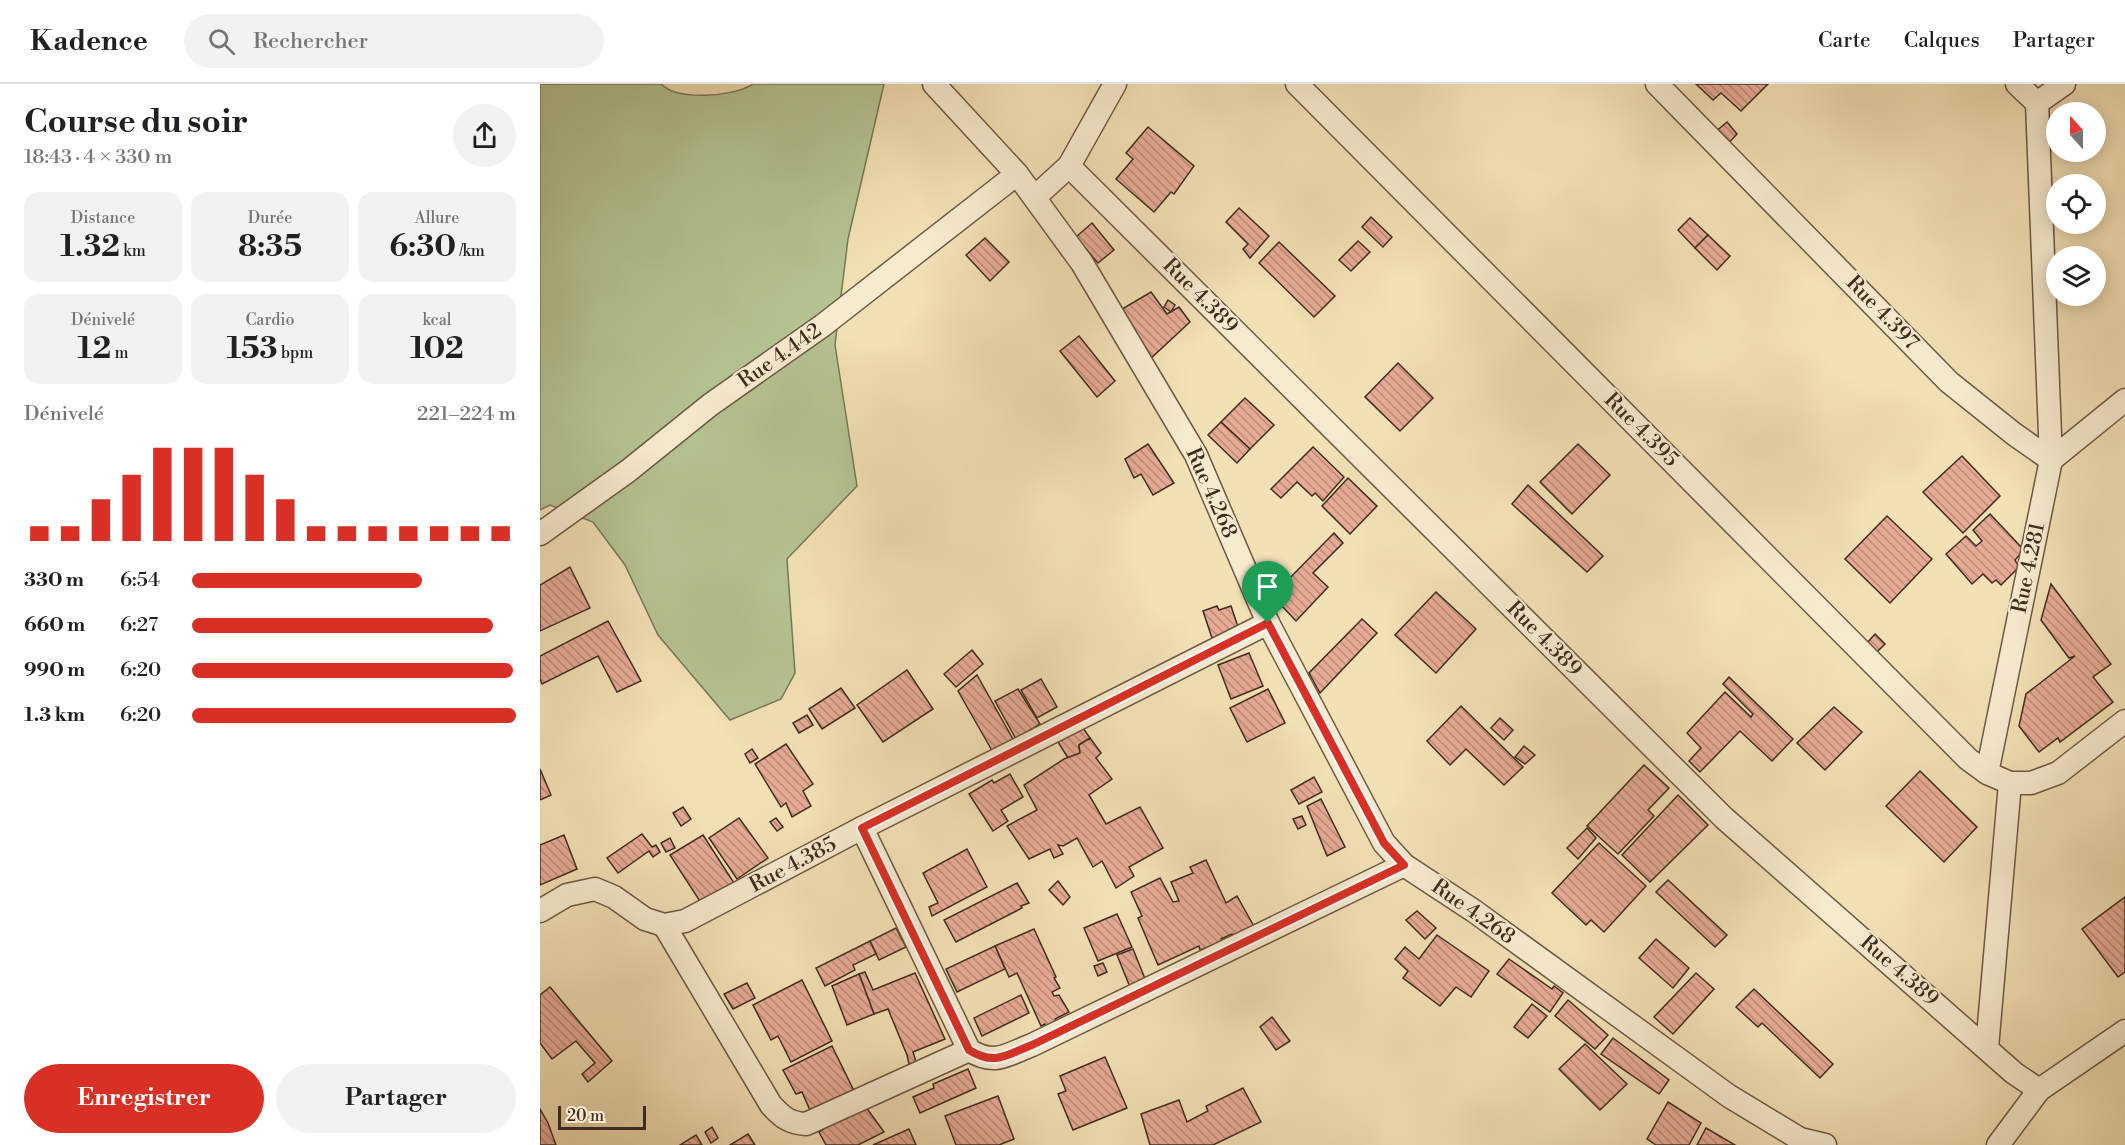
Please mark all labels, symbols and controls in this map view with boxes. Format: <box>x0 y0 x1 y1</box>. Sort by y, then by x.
search box <box>184 14 604 68</box>
text: Kadence <box>30 24 148 59</box>
icon: search <box>205 25 238 58</box>
text: Rechercher <box>253 28 368 55</box>
text: Carte <box>1818 28 1871 54</box>
text: Calques <box>1904 28 1980 54</box>
text: Partager <box>2013 28 2095 54</box>
text: Course du soir <box>24 102 248 143</box>
north arrow <box>2046 102 2106 162</box>
map controls <box>2046 102 2106 306</box>
button: share <box>453 104 516 167</box>
text: 18:43 · 4 × 330 m <box>24 145 172 170</box>
button: locate <box>2046 174 2106 234</box>
text: Distance <box>71 208 135 228</box>
text: Durée <box>248 208 292 228</box>
text: Allure <box>415 208 459 228</box>
text: 1.32 <box>60 228 120 266</box>
text: 8:35 <box>238 228 302 266</box>
text: 6:30 <box>389 228 456 266</box>
text: km <box>120 241 146 261</box>
text: /km <box>456 241 485 261</box>
button: layers <box>2046 246 2106 306</box>
street label: Rue 4.389 <box>1157 253 1243 339</box>
street label: Rue 4.397 <box>1840 270 1924 356</box>
text: Dénivelé <box>71 310 135 330</box>
text: Cardio <box>245 310 295 330</box>
text: kcal <box>422 310 452 330</box>
street label: Rue 4.442 <box>733 318 827 394</box>
text: 12 <box>77 330 111 368</box>
text: 153 <box>227 330 278 368</box>
text: 102 <box>410 330 464 368</box>
text: m <box>111 343 129 363</box>
text: bpm <box>278 343 313 363</box>
street label: Rue 4.395 <box>1598 387 1684 473</box>
text: Dénivelé <box>24 402 104 427</box>
text: 221–224 m <box>417 402 516 427</box>
street label: Rue 4.268 <box>1180 444 1242 542</box>
street label: Rue 4.281 <box>2007 520 2051 616</box>
pin <box>1242 561 1293 623</box>
text: 330 m <box>24 568 84 593</box>
text: 6:54 <box>120 568 160 593</box>
icon: arrive <box>1251 570 1284 603</box>
street label: Rue 4.389 <box>1501 596 1587 682</box>
text: 660 m <box>24 613 85 638</box>
text: 6:27 <box>120 613 158 638</box>
text: 990 m <box>24 658 85 683</box>
text: 6:20 <box>120 658 161 683</box>
text: 1.3 km <box>24 703 85 728</box>
text: 6:20 <box>120 703 161 728</box>
street label: Rue 4.385 <box>745 831 841 899</box>
street label: Rue 4.268 <box>1426 874 1520 950</box>
street label: Rue 4.389 <box>1854 930 1944 1012</box>
button: Enregistrer <box>24 1064 264 1133</box>
button: Partager <box>276 1064 516 1133</box>
scale bar <box>558 1103 646 1130</box>
text: 20 m <box>567 1106 604 1126</box>

